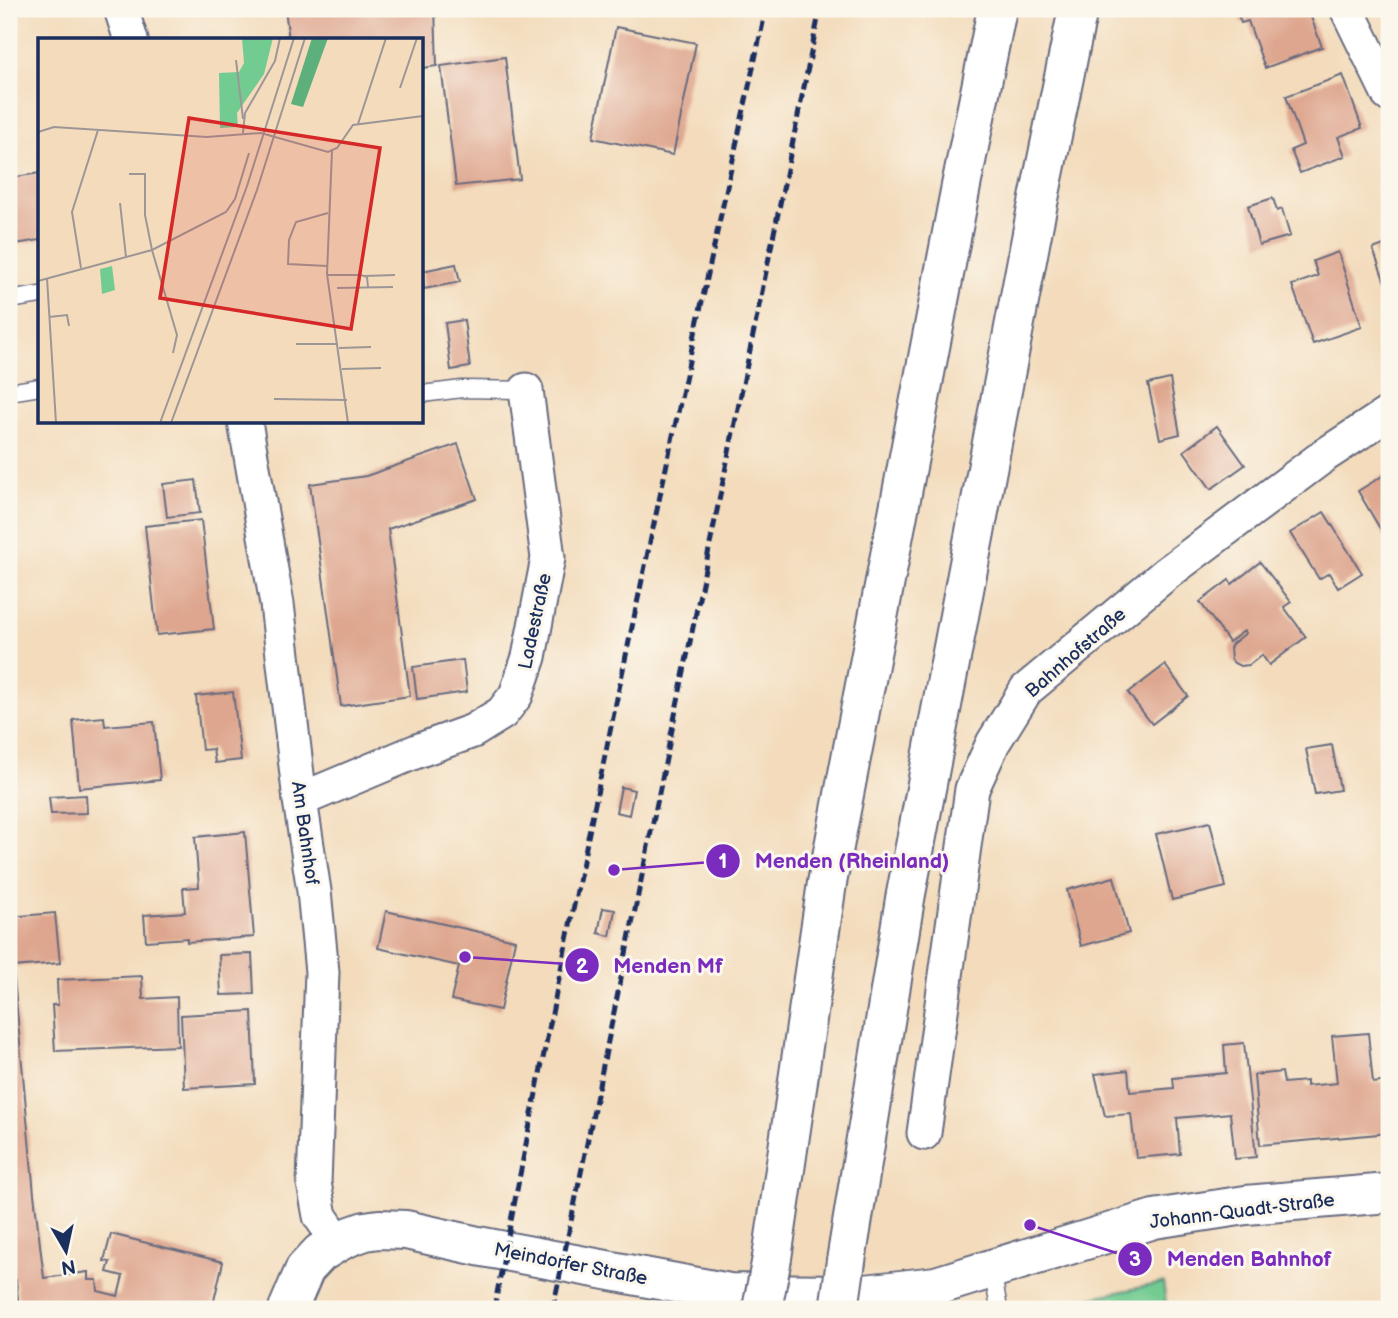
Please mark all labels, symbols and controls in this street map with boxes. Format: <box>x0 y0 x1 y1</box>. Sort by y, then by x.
inset map <box>38 38 424 424</box>
street label: Ladestraße <box>514 571 557 671</box>
street label: Bahnhofstraße <box>1021 603 1131 703</box>
street label: Am Bahnhof <box>286 780 323 887</box>
callout: Menden (Rheinland) <box>706 840 963 882</box>
text: 1 <box>719 849 727 874</box>
text: Menden (Rheinland) <box>755 849 949 874</box>
callout: Menden Mf <box>564 944 737 986</box>
text: 2 <box>576 954 589 979</box>
text: Menden Mf <box>613 954 724 979</box>
street label: Johann-Quadt-Straße <box>1148 1189 1336 1234</box>
north arrow <box>32 1216 102 1286</box>
street label: Meindorfer Straße <box>492 1238 649 1291</box>
callout: Menden Bahnhof <box>1117 1238 1345 1280</box>
text: 3 <box>1129 1247 1141 1272</box>
text: Menden Bahnhof <box>1167 1247 1332 1272</box>
text: N <box>60 1254 77 1279</box>

